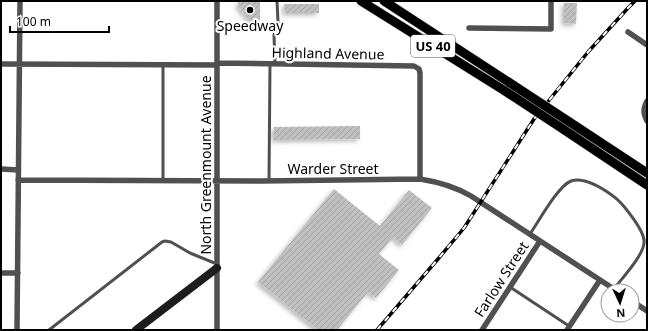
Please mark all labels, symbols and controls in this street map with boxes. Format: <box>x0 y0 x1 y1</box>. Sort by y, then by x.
marker: Speedway <box>245 5 255 15</box>
scale bar <box>10 8 109 34</box>
text: 100 m <box>16 13 51 30</box>
place label: Speedway <box>217 16 284 35</box>
road number: US 40 <box>411 35 455 57</box>
street label: Highland Avenue <box>271 43 385 63</box>
street label: North Greenmount Avenue <box>196 75 215 255</box>
street label: Warder Street <box>287 159 379 178</box>
street label: Farlow Street <box>469 238 533 320</box>
north arrow <box>600 283 640 323</box>
text: N <box>616 306 626 321</box>

